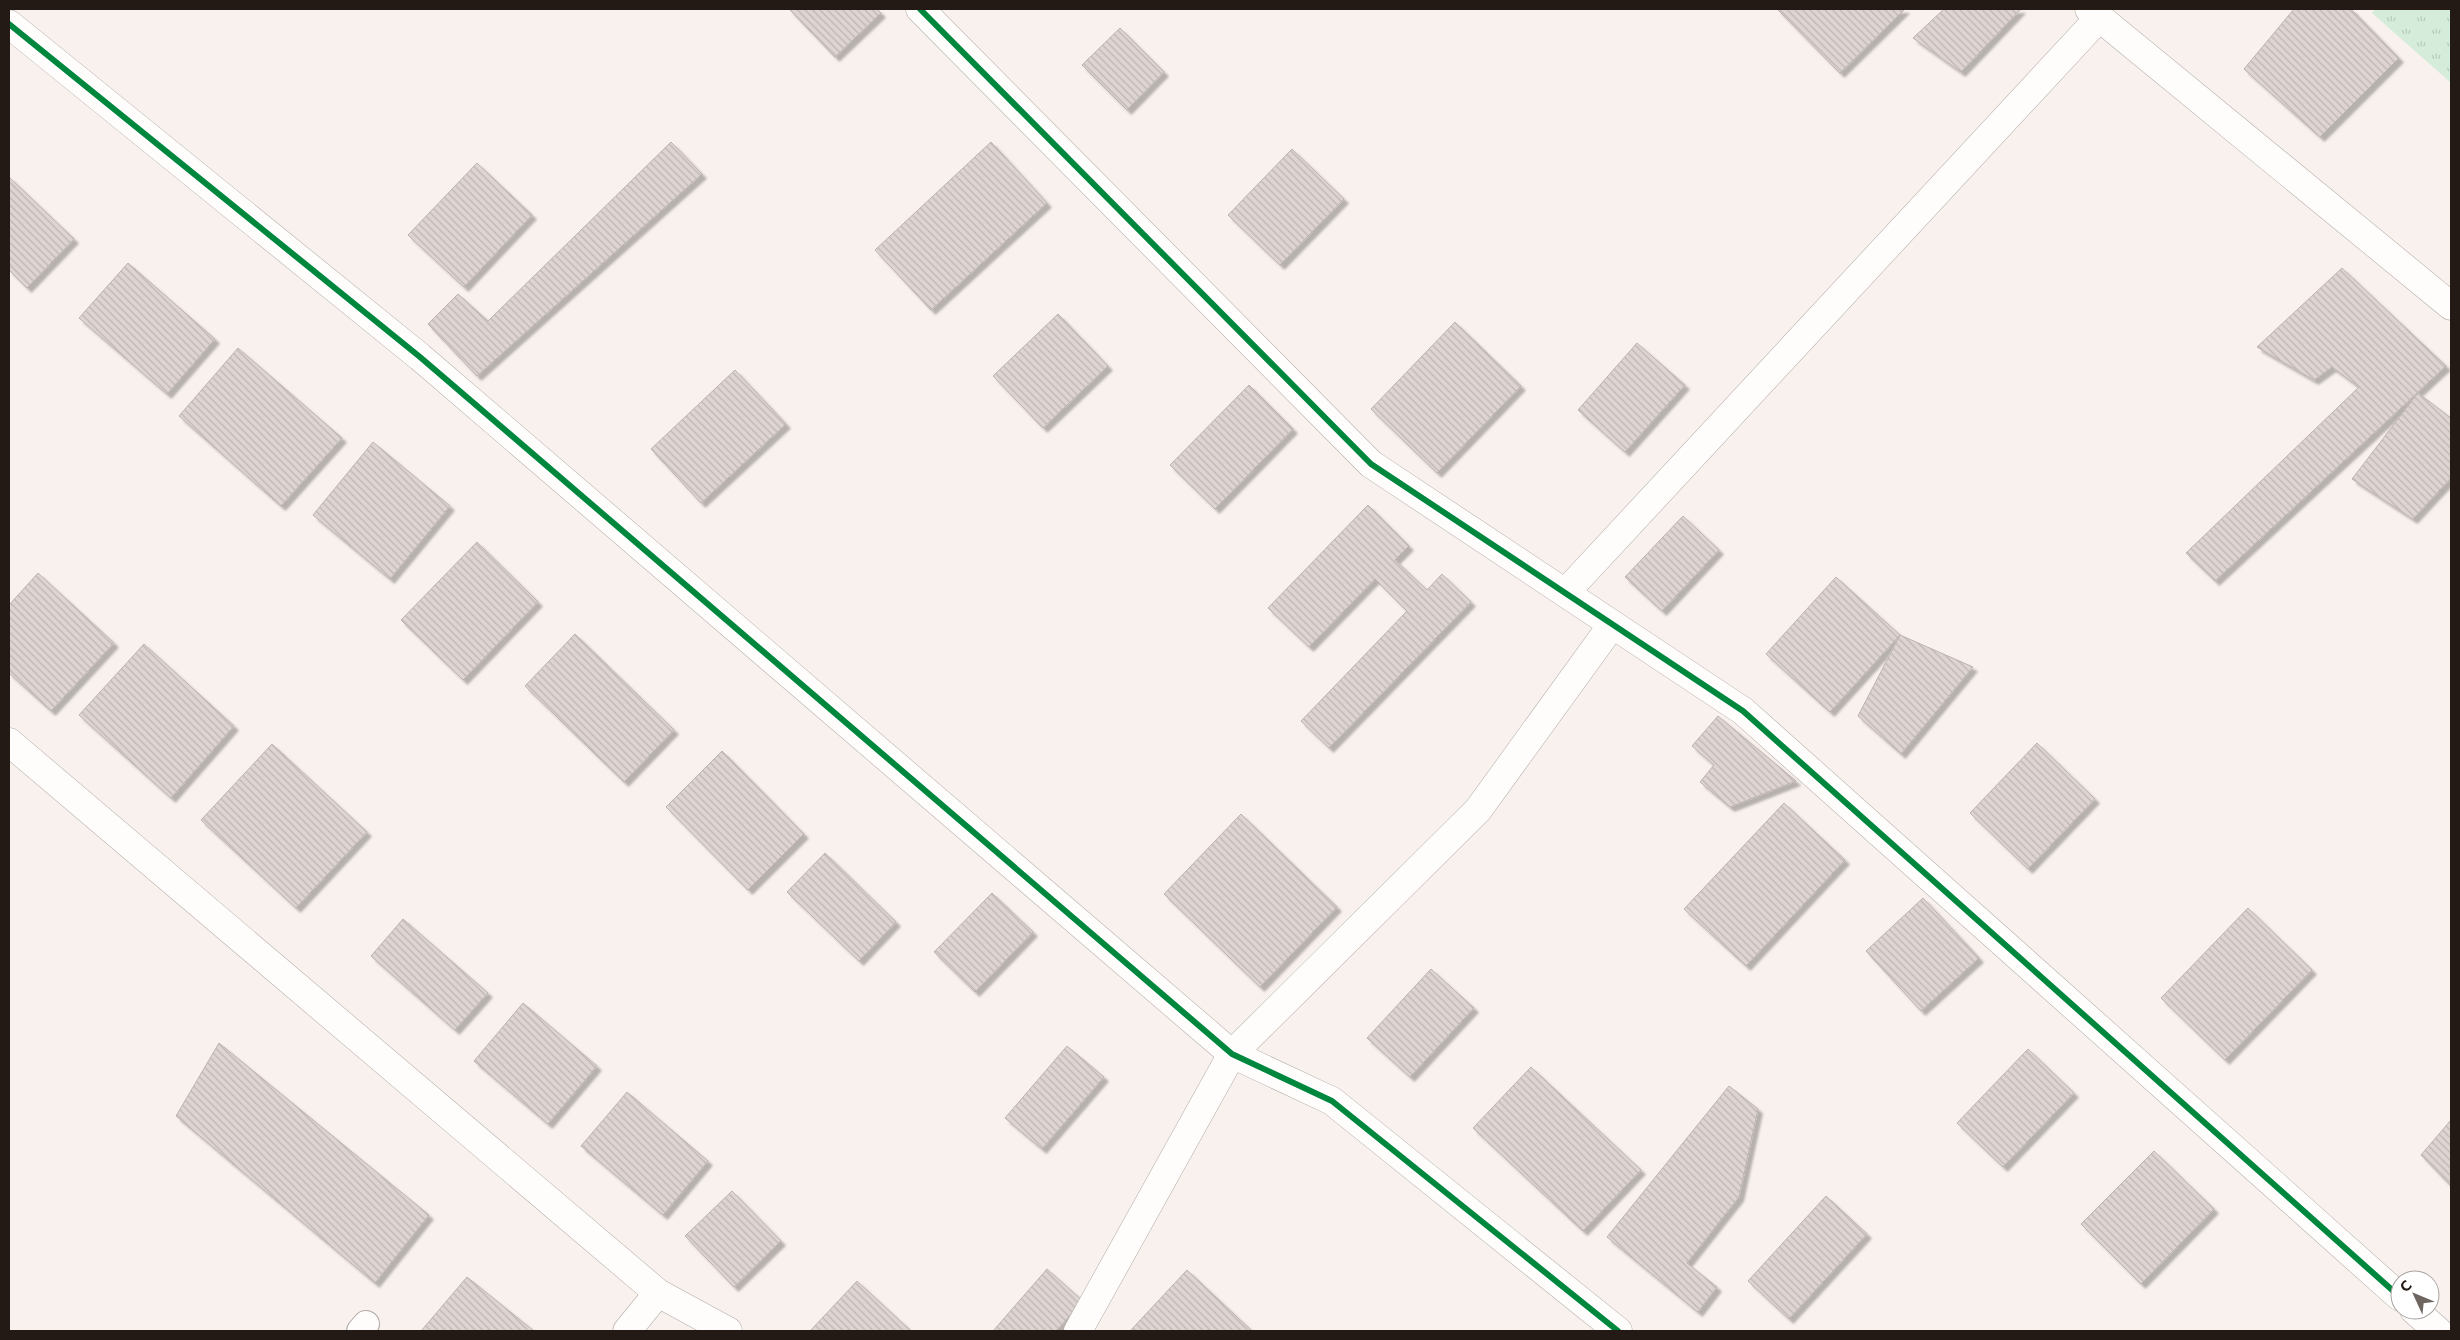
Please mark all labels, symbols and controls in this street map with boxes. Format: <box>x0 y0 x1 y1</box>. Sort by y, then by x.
north arrow <box>2390 1270 2440 1320</box>
text: С <box>2396 1276 2415 1295</box>

